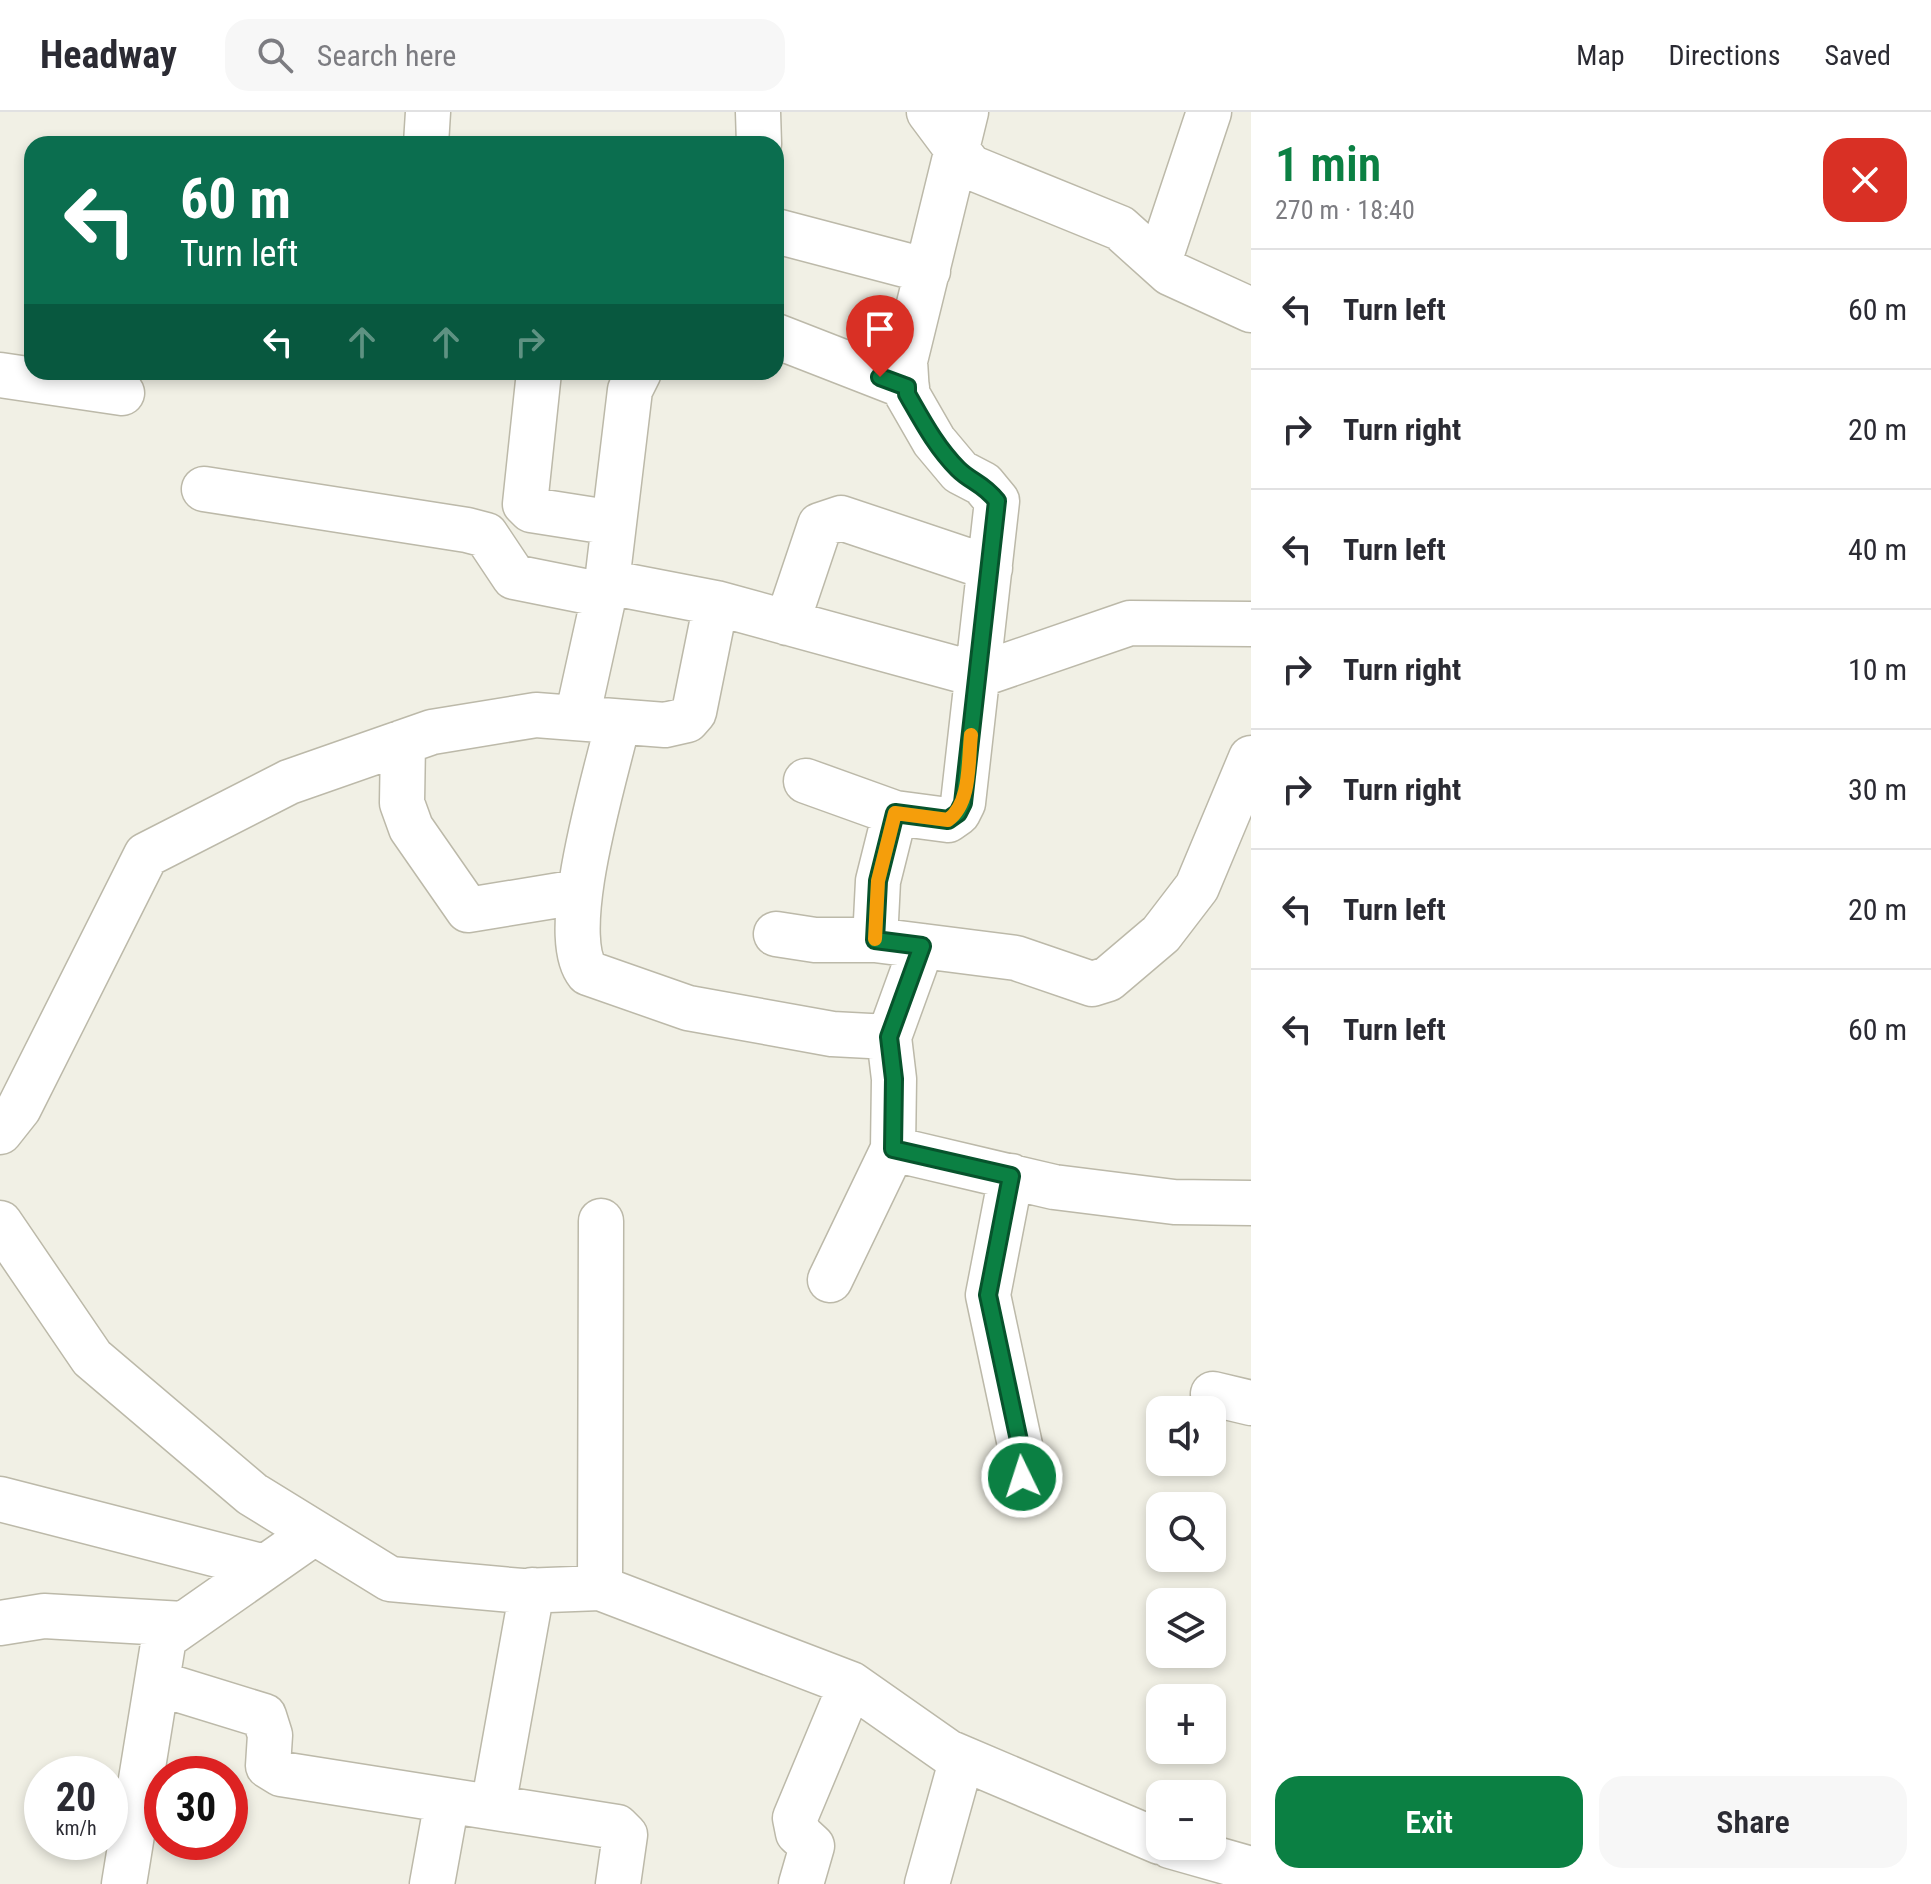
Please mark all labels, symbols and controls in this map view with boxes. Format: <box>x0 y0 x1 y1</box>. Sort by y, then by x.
search box <box>225 19 785 91</box>
text: Headway <box>40 33 177 77</box>
icon: search <box>253 33 297 77</box>
text: Search here <box>317 38 456 73</box>
text: Map <box>1576 39 1625 72</box>
text: Directions <box>1669 39 1780 72</box>
text: Saved <box>1824 39 1891 72</box>
text: 1 min <box>1275 136 1381 193</box>
button: close <box>1823 138 1907 222</box>
text: 60 m <box>180 166 291 232</box>
icon: left <box>48 168 152 272</box>
text: 270 m · 18:40 <box>1275 195 1415 225</box>
text: Turn left <box>180 233 298 275</box>
icon: left <box>1275 287 1319 331</box>
text: Turn left <box>1343 292 1446 327</box>
text: 60 m <box>1848 292 1907 327</box>
pin <box>846 295 914 377</box>
icon: arrive <box>858 307 902 351</box>
icon: left <box>256 320 300 364</box>
icon: ahead <box>340 320 384 364</box>
icon: ahead <box>424 320 468 364</box>
icon: right <box>508 320 552 364</box>
icon: right <box>1275 407 1319 451</box>
text: Turn right <box>1343 412 1461 447</box>
text: 20 m <box>1848 412 1907 447</box>
icon: left <box>1275 527 1319 571</box>
text: Turn left <box>1343 532 1446 567</box>
text: 40 m <box>1848 532 1907 567</box>
icon: right <box>1275 647 1319 691</box>
text: Turn right <box>1343 652 1461 687</box>
text: 10 m <box>1848 652 1907 687</box>
icon: right <box>1275 767 1319 811</box>
text: Turn right <box>1343 772 1461 807</box>
text: 30 m <box>1848 772 1907 807</box>
icon: left <box>1275 887 1319 931</box>
text: Turn left <box>1343 892 1446 927</box>
text: 20 m <box>1848 892 1907 927</box>
icon: left <box>1275 1007 1319 1051</box>
text: Turn left <box>1343 1012 1446 1047</box>
text: 60 m <box>1848 1012 1907 1047</box>
map controls <box>1146 1396 1226 1860</box>
button: sound <box>1146 1396 1226 1476</box>
position arrow <box>980 1435 1064 1519</box>
button: search <box>1146 1492 1226 1572</box>
button: layers <box>1146 1588 1226 1668</box>
button: + <box>1146 1684 1226 1764</box>
speed limit sign: 30 <box>144 1756 248 1860</box>
text: 20 <box>56 1774 96 1821</box>
button: Exit <box>1275 1776 1583 1868</box>
button: Share <box>1599 1776 1907 1868</box>
button: − <box>1146 1780 1226 1860</box>
text: km/h <box>55 1816 97 1840</box>

